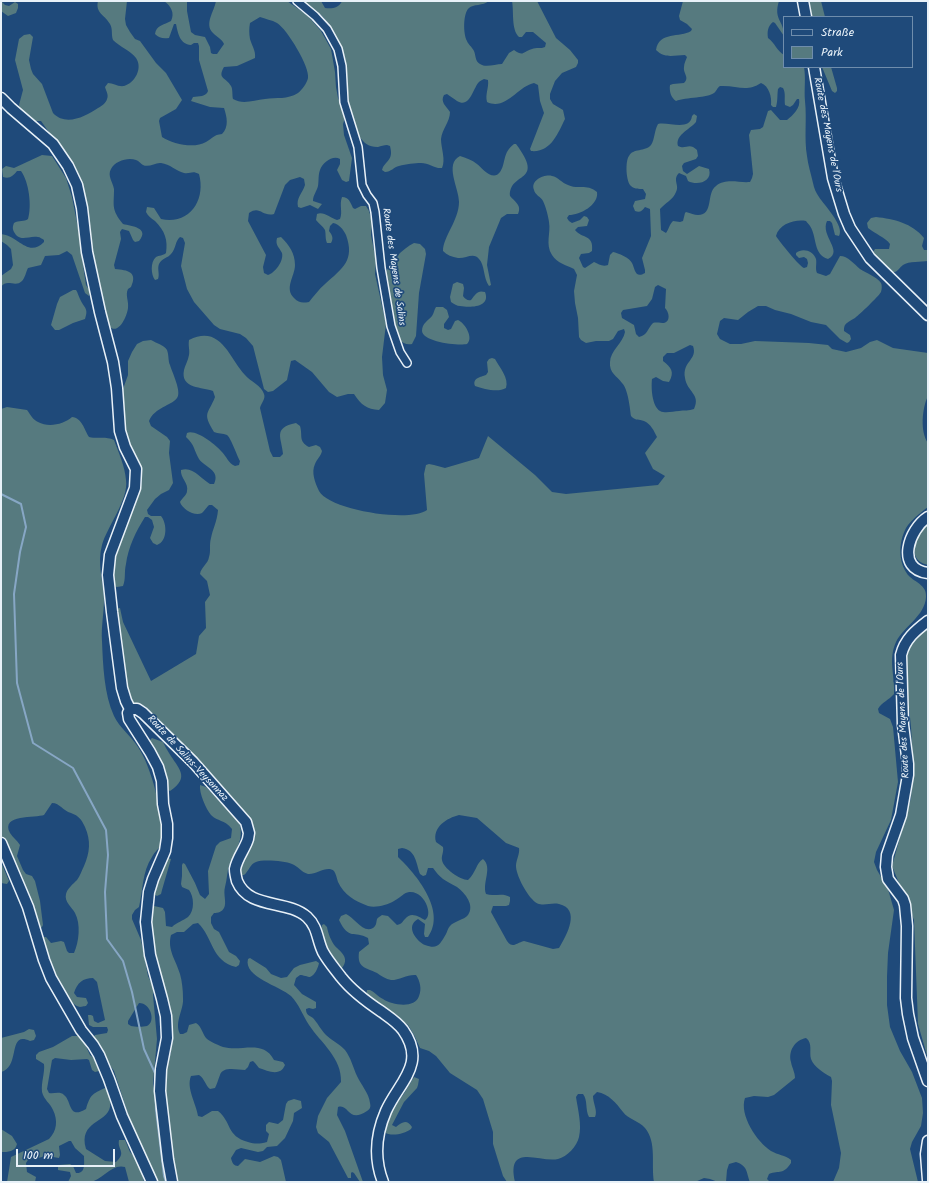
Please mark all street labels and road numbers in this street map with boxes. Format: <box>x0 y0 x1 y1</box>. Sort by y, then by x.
street label: Route des Mayens de l'Ours <box>810 77 844 193</box>
street label: Route des Mayens de Salins <box>379 207 407 327</box>
street label: Route des Mayens de l'Ours <box>895 661 913 779</box>
street label: Route de Salins-Veysonnaz <box>144 714 230 804</box>

